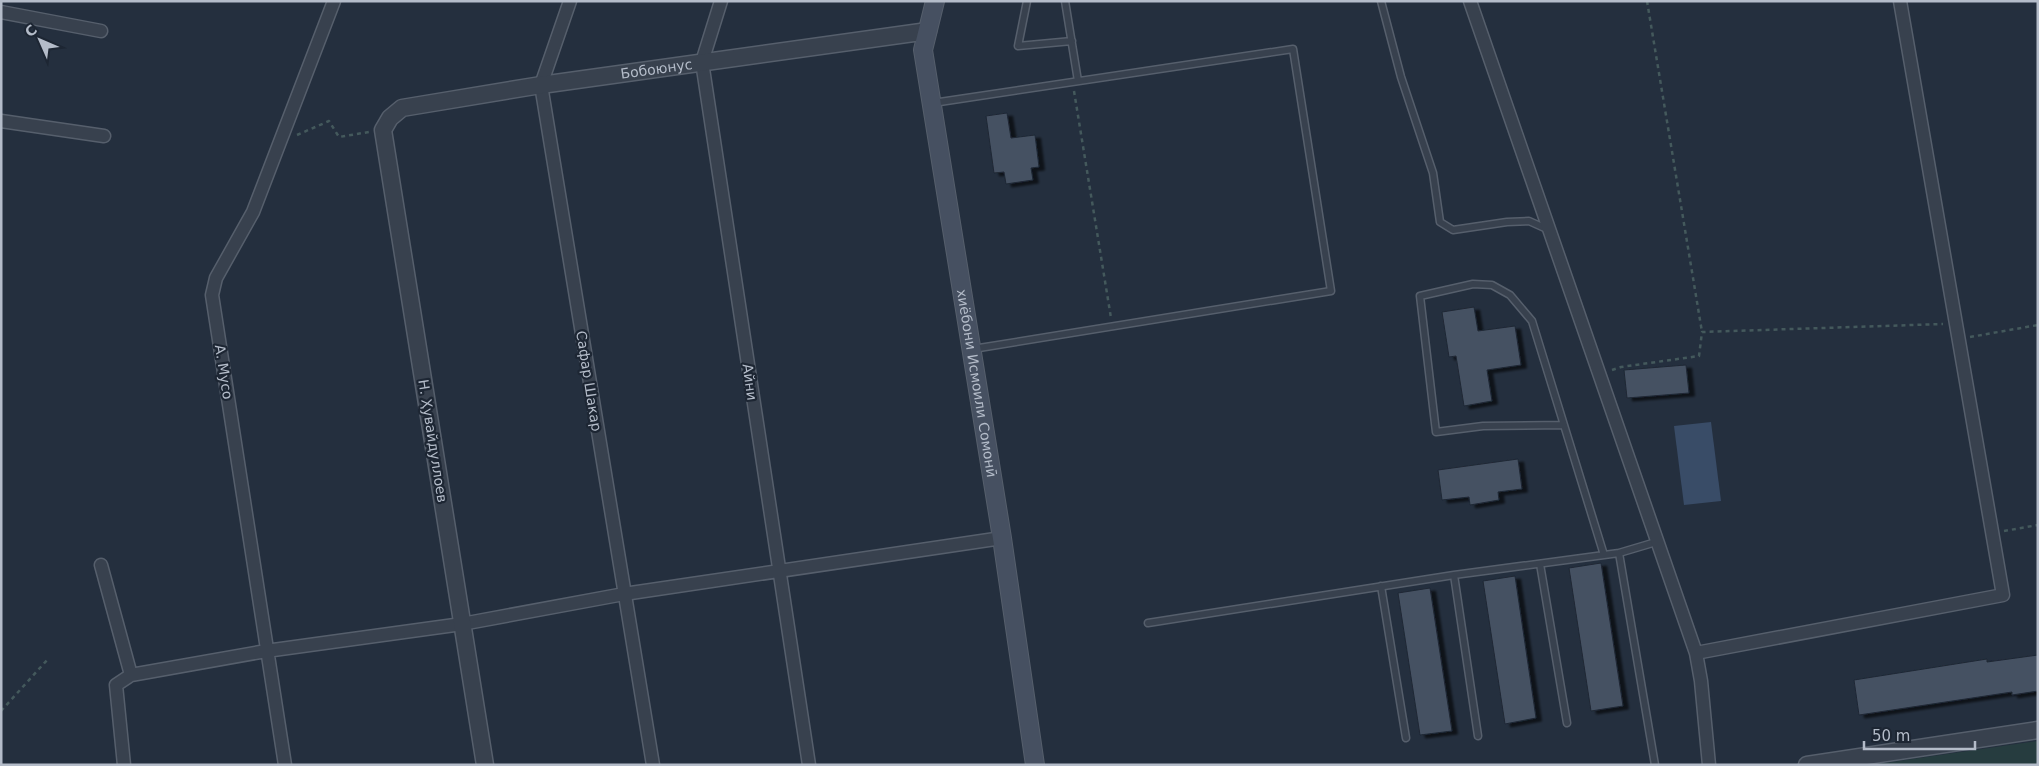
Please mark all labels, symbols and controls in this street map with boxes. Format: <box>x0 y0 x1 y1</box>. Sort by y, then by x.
north arrow <box>15 15 65 65</box>
text: С <box>22 22 40 40</box>
street label: Бобоюнус <box>619 56 693 82</box>
street label: хиёбони Исмоили Сомонӣ <box>954 288 1000 479</box>
street label: Сафар Шакар <box>573 330 605 433</box>
street label: А. Мусо <box>212 344 236 400</box>
street label: Айни <box>740 363 760 401</box>
street label: Н. Ҳувайдуллоев <box>415 378 451 504</box>
scale bar <box>1864 718 1975 750</box>
text: 50 m <box>1872 727 1910 745</box>

